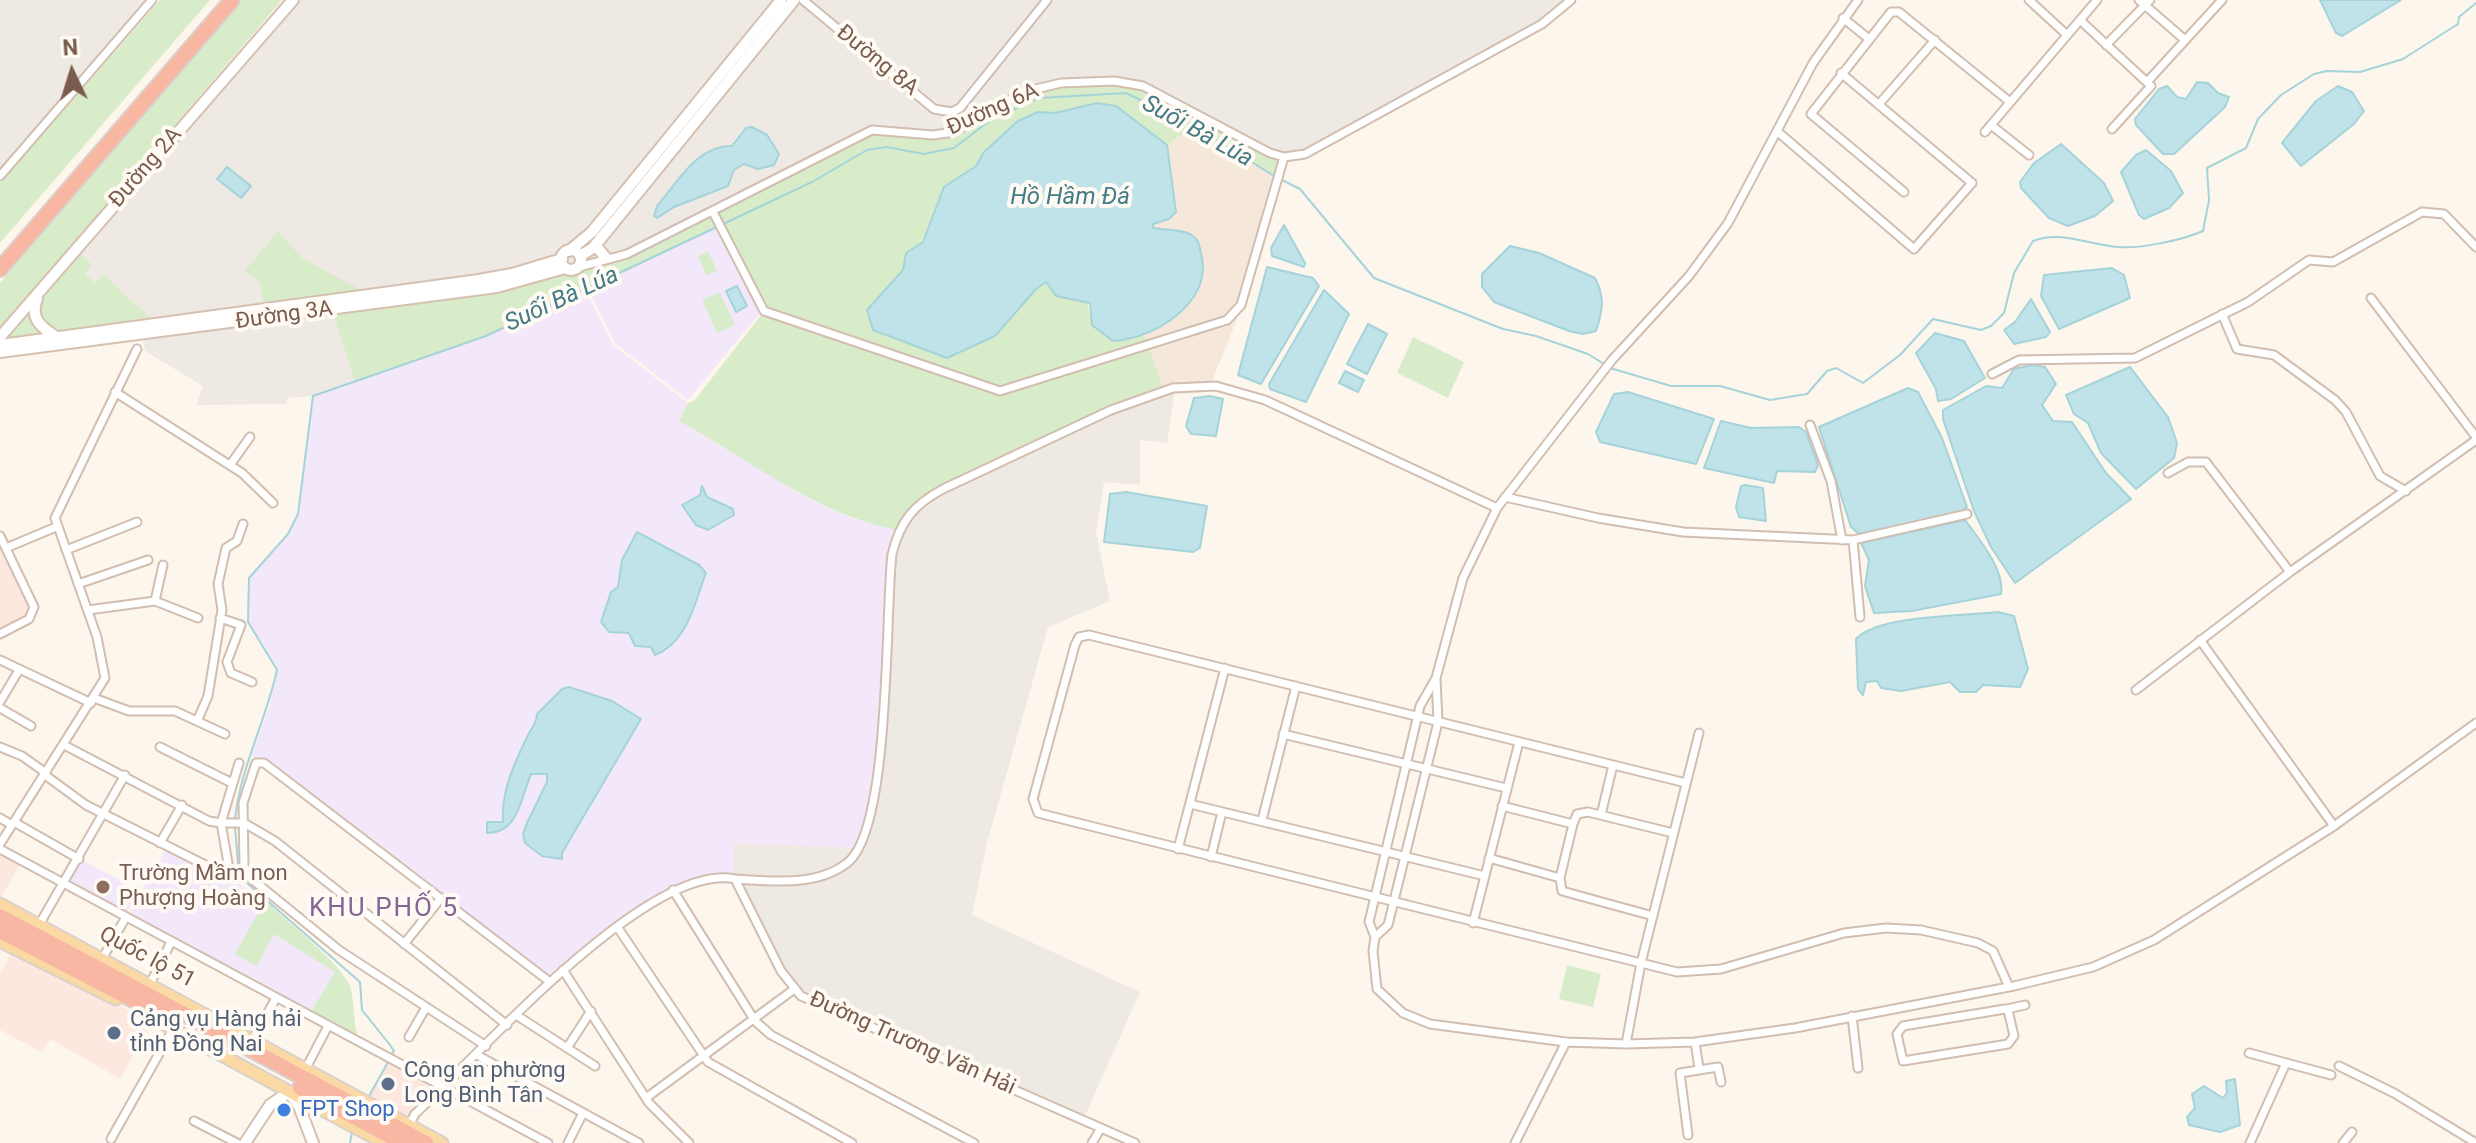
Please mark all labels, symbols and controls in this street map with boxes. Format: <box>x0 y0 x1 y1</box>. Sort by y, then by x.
street label: Đường 8A <box>831 20 923 102</box>
north arrow <box>32 32 112 112</box>
text: N <box>62 35 79 61</box>
street label: Đường 6A <box>943 78 1043 142</box>
water label: Suối Bà Lúa <box>1137 90 1257 174</box>
street label: Đường 2A <box>104 123 188 213</box>
water label: Hồ Hầm Đá <box>1010 184 1130 212</box>
water label: Suối Bà Lúa <box>501 261 623 339</box>
street label: Đường 3A <box>234 296 334 336</box>
place label: Trường Mầm non Phượng Hoàng <box>119 861 288 912</box>
marker: Trường Mầm non Phượng Hoàng <box>94 878 112 896</box>
district label: KHU PHỐ 5 <box>309 893 459 925</box>
street label: Quốc lộ 51 <box>95 922 199 994</box>
street label: Đường Trương Văn Hải <box>805 987 1019 1101</box>
place label: Cảng vụ Hàng hải tỉnh Đồng Nai <box>130 1007 302 1058</box>
marker: Cảng vụ Hàng hải tỉnh Đồng Nai <box>105 1024 123 1042</box>
place label: Công an phường Long Bình Tân <box>404 1058 566 1110</box>
marker: Công an phường Long Bình Tân <box>379 1075 397 1093</box>
place label: FPT Shop <box>300 1097 395 1123</box>
marker: FPT Shop <box>275 1101 293 1119</box>

